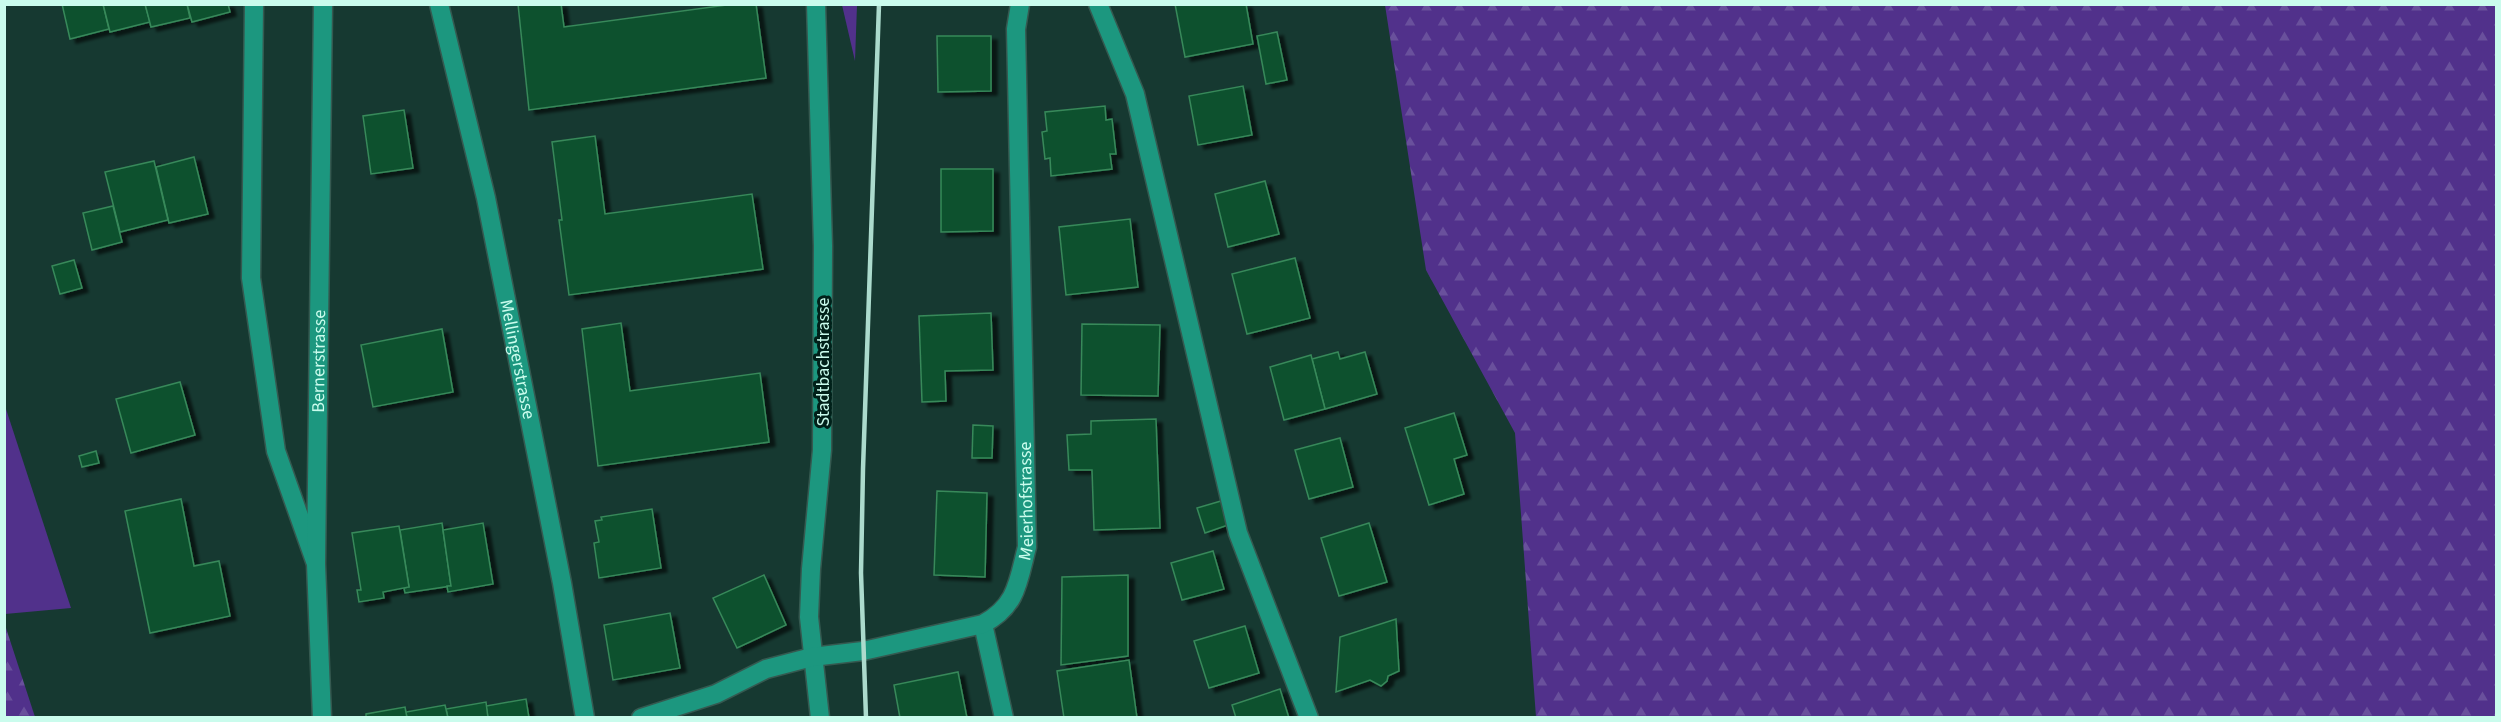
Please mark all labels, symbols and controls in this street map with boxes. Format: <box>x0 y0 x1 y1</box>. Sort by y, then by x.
street label: Mellingerstrasse <box>493 297 541 422</box>
street label: Stadtbachstrasse <box>811 297 836 426</box>
street label: Bernerstrasse <box>306 309 332 413</box>
street label: Meierhofstrasse <box>1012 441 1040 563</box>

